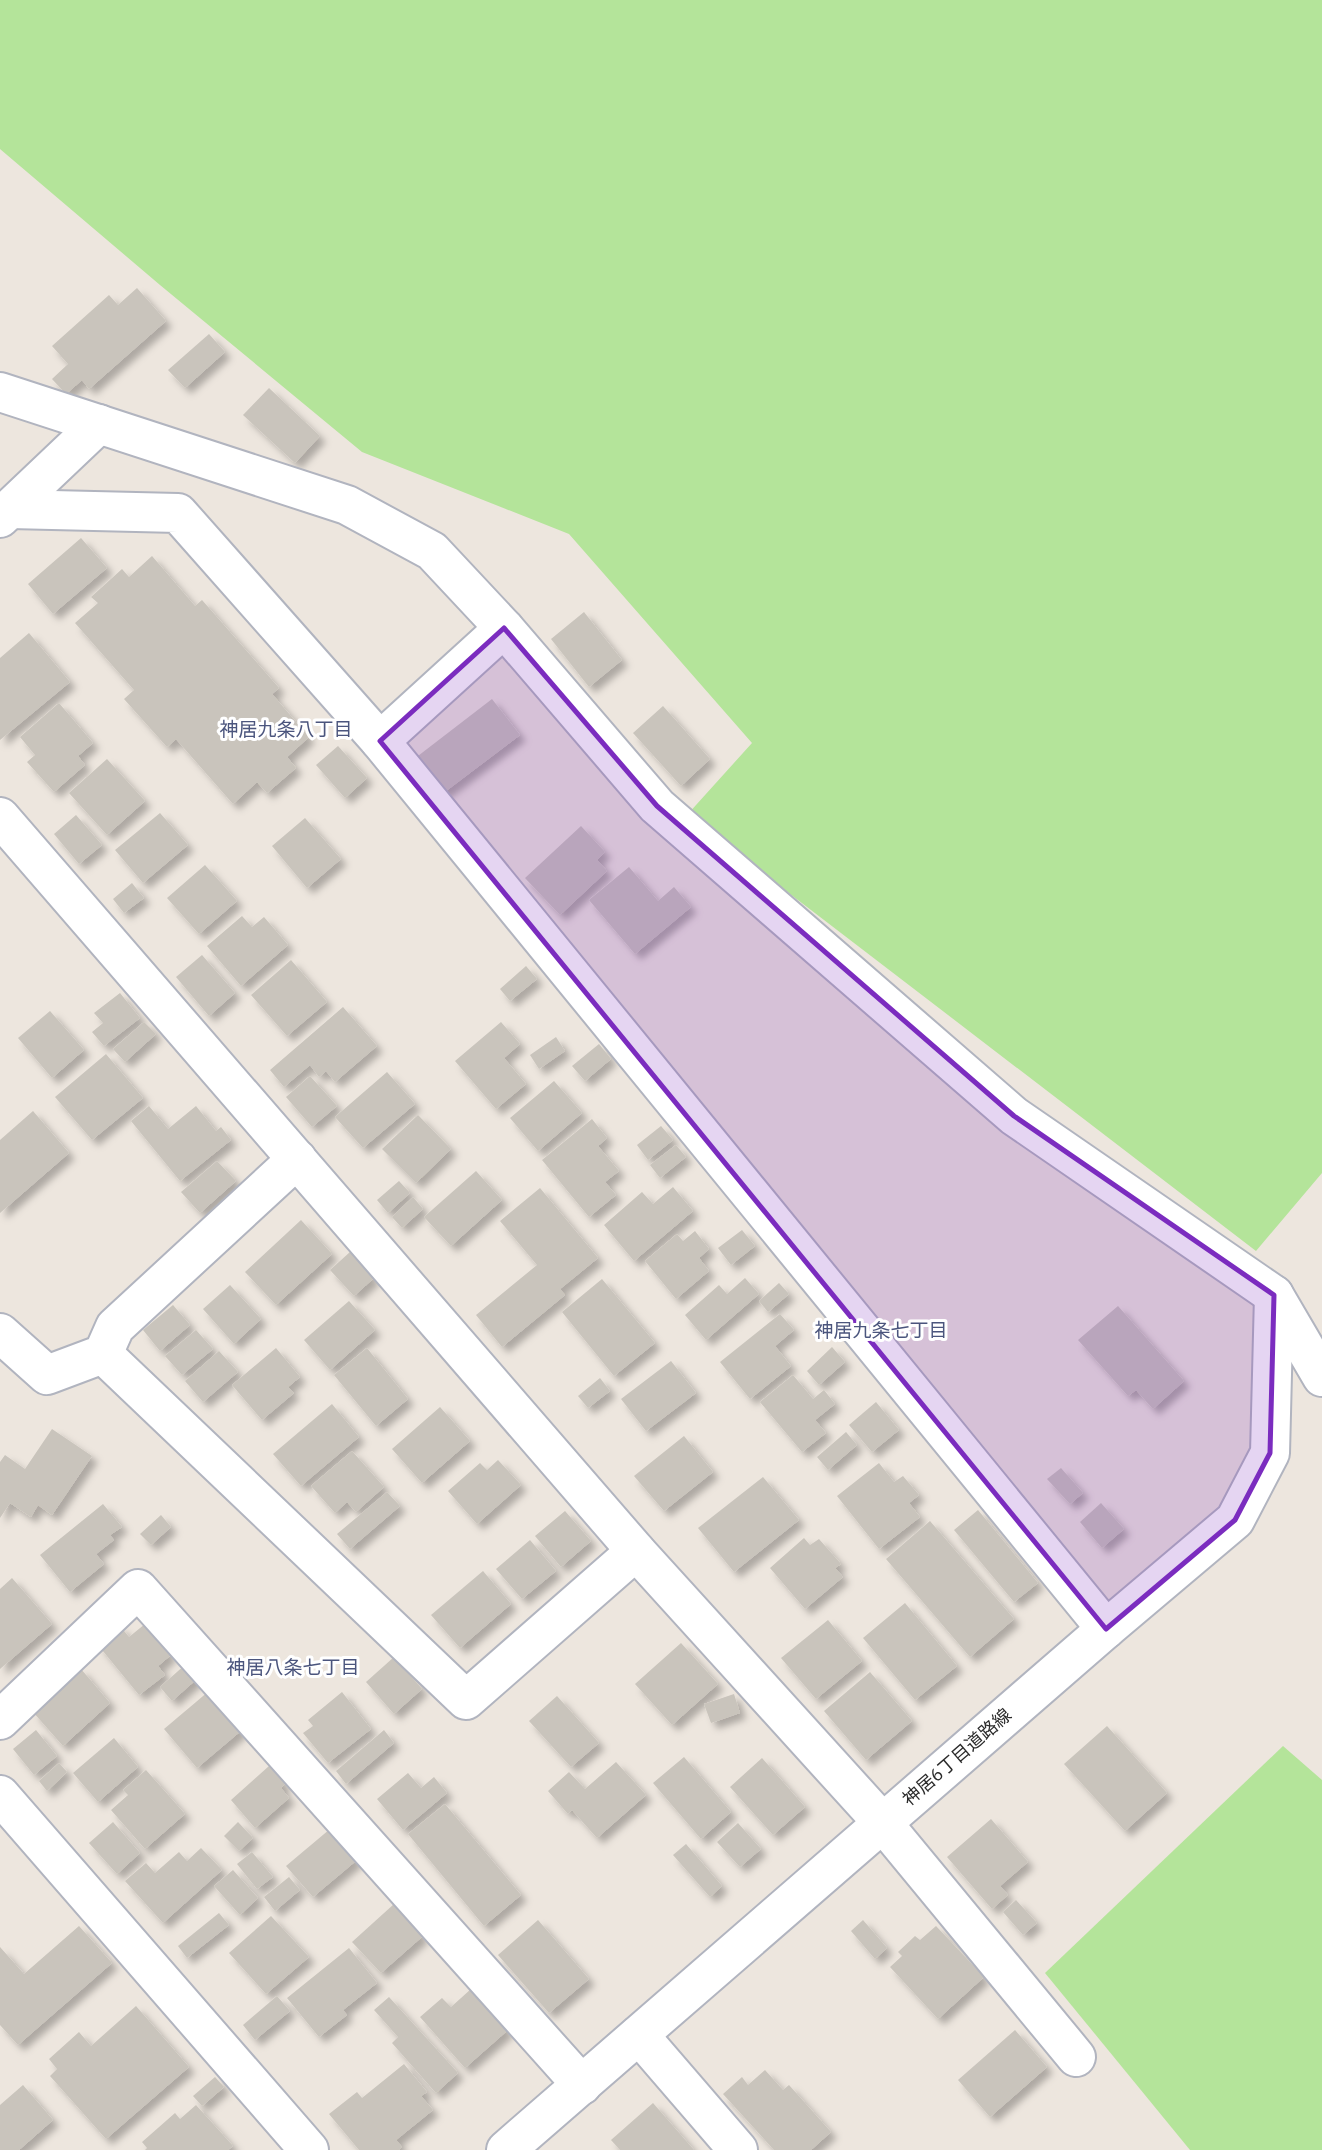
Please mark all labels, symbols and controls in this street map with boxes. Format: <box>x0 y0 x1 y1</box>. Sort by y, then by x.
district label: 神居九条八丁目 <box>219 717 353 741</box>
district label: 神居九条七丁目 <box>814 1318 948 1342</box>
district label: 神居八条七丁目 <box>226 1655 360 1679</box>
street label: 神居6丁目道路線 <box>898 1703 1016 1810</box>

